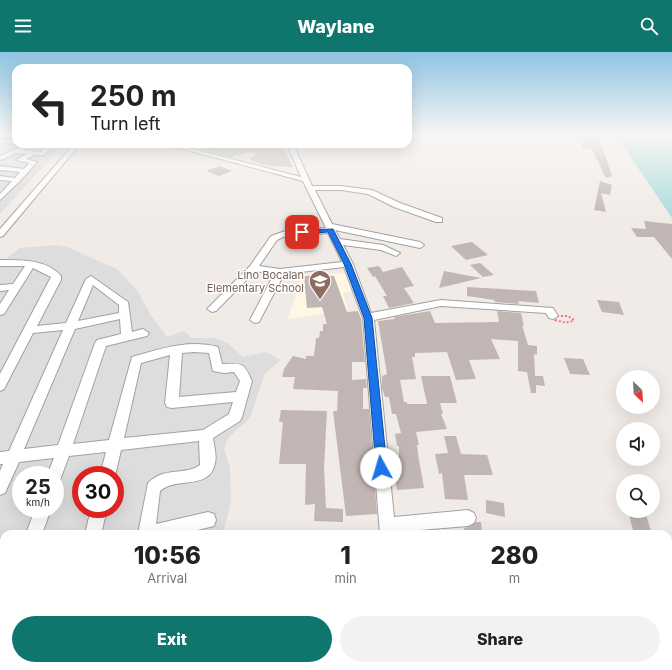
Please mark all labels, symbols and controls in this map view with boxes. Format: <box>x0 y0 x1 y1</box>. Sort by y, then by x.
icon: menu <box>12 15 34 37</box>
icon: search <box>638 15 660 37</box>
text: Waylane <box>297 16 375 37</box>
text: 250 m <box>90 79 177 113</box>
icon: left <box>24 80 76 132</box>
text: Turn left <box>90 113 160 134</box>
pin <box>285 215 319 249</box>
icon: arrive <box>291 221 313 243</box>
place label: Lino Bocalan Elementary School <box>207 268 304 295</box>
school or university icon: Lino Bocalan Elementary School <box>307 268 333 301</box>
north arrow <box>616 370 660 414</box>
map controls <box>616 370 660 518</box>
button: sound <box>616 422 660 466</box>
position arrow <box>360 447 402 489</box>
speed limit sign: 30 <box>72 466 124 518</box>
button: search <box>616 474 660 518</box>
text: 25 <box>25 475 51 499</box>
text: km/h <box>26 496 50 508</box>
text: 10:56 <box>134 541 201 570</box>
text: 1 <box>340 541 351 570</box>
text: 280 <box>490 541 538 570</box>
text: Arrival <box>147 570 187 586</box>
text: min <box>335 570 357 586</box>
text: m <box>509 570 520 586</box>
button: Exit <box>12 616 332 662</box>
button: Share <box>340 616 660 662</box>

